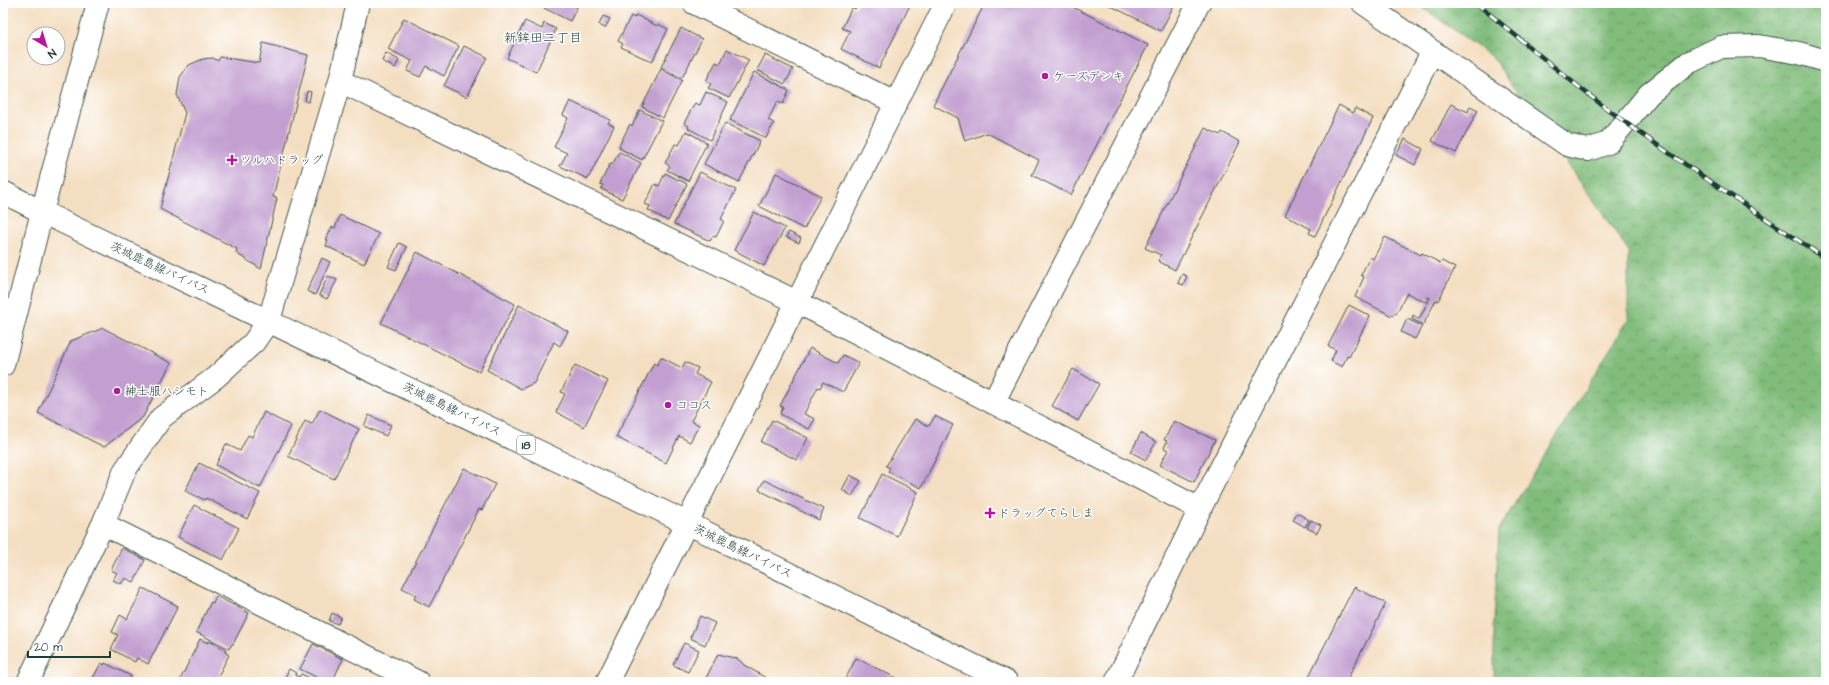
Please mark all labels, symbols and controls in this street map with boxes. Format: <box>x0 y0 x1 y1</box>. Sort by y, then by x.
north arrow <box>26 26 66 66</box>
district label: 新鉾田二丁目 <box>504 29 582 47</box>
text: N <box>44 45 59 62</box>
place label: ケーズデンキ <box>1053 68 1124 85</box>
marker: ケーズデンキ <box>1040 71 1050 81</box>
place label: ツルハドラッグ <box>240 152 324 169</box>
marker: ツルハドラッグ <box>227 155 237 165</box>
street label: 茨城鹿島線バイパス <box>107 238 212 299</box>
street label: 茨城鹿島線バイパス <box>400 378 504 441</box>
place label: 紳士服ハシモト <box>125 383 209 400</box>
marker: 紳士服ハシモト <box>112 386 122 396</box>
place label: ココス <box>676 397 712 414</box>
marker: ココス <box>663 400 673 410</box>
road number: 18 <box>517 436 535 454</box>
place label: ドラッグてらしま <box>998 505 1094 522</box>
marker: ドラッグてらしま <box>985 508 995 518</box>
street label: 茨城鹿島線バイパス <box>691 520 795 583</box>
scale bar <box>28 633 110 659</box>
text: 20 m <box>34 639 63 656</box>

